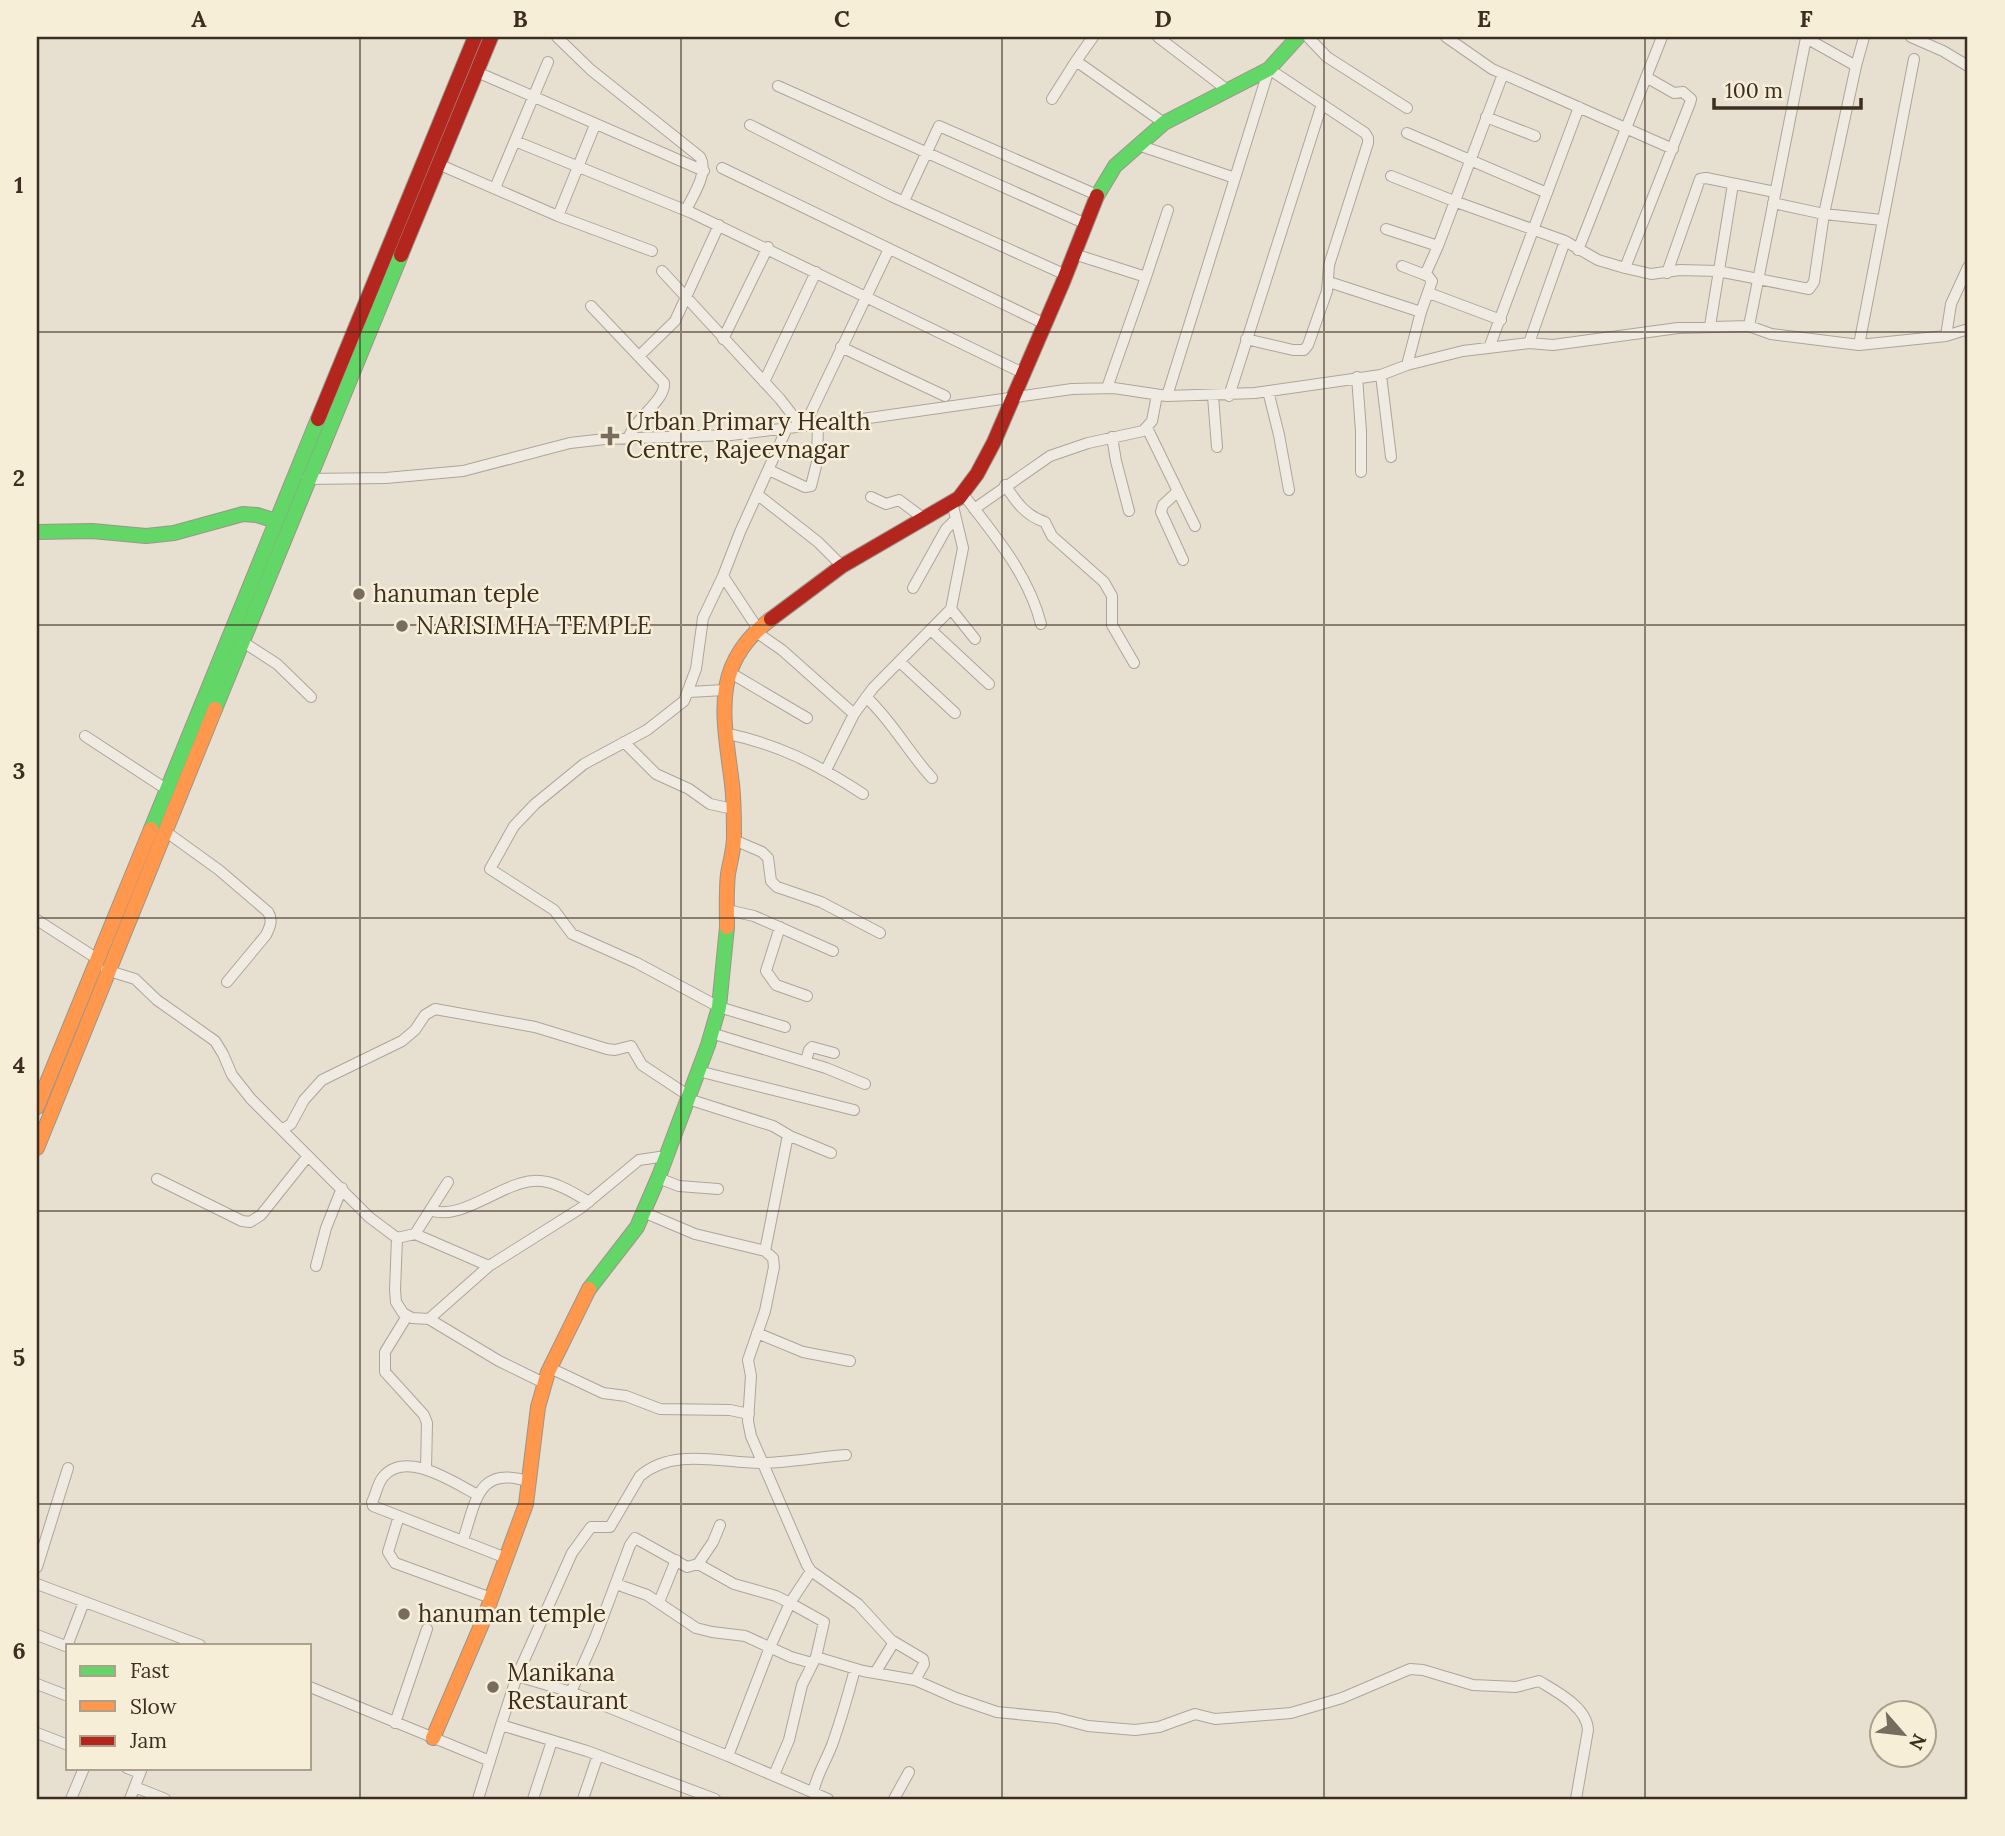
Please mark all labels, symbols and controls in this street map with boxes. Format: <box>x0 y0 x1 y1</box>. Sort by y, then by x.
text: A <box>191 4 207 33</box>
text: B <box>512 4 528 33</box>
text: C <box>834 4 850 33</box>
text: D <box>1154 4 1172 33</box>
text: E <box>1477 4 1491 33</box>
text: F <box>1799 4 1813 33</box>
scale bar <box>1714 66 1862 110</box>
text: 100 m <box>1725 77 1783 104</box>
text: 1 <box>14 170 24 199</box>
place label: Urban Primary Health Centre, Rajeevnagar <box>626 406 871 465</box>
marker: Urban Primary Health Centre, Rajeevnagar <box>600 426 620 446</box>
text: 2 <box>13 463 25 492</box>
place label: hanuman teple <box>373 578 540 609</box>
marker: hanuman teple <box>351 586 367 602</box>
place label: NARISIMHA TEMPLE <box>416 610 652 641</box>
marker: NARISIMHA TEMPLE <box>394 618 410 634</box>
text: 3 <box>13 756 25 785</box>
text: 4 <box>13 1050 25 1079</box>
text: 5 <box>13 1343 25 1372</box>
place label: hanuman temple <box>418 1598 606 1629</box>
marker: hanuman temple <box>396 1606 412 1622</box>
text: 6 <box>12 1636 26 1665</box>
legend <box>66 1644 312 1770</box>
text: Fast <box>130 1657 170 1684</box>
place label: Manikana Restaurant <box>507 1657 629 1716</box>
marker: Manikana Restaurant <box>485 1679 501 1695</box>
text: Slow <box>130 1693 177 1720</box>
north arrow <box>1868 1700 1938 1770</box>
text: Jam <box>129 1727 167 1754</box>
text: N <box>1904 1730 1932 1754</box>

